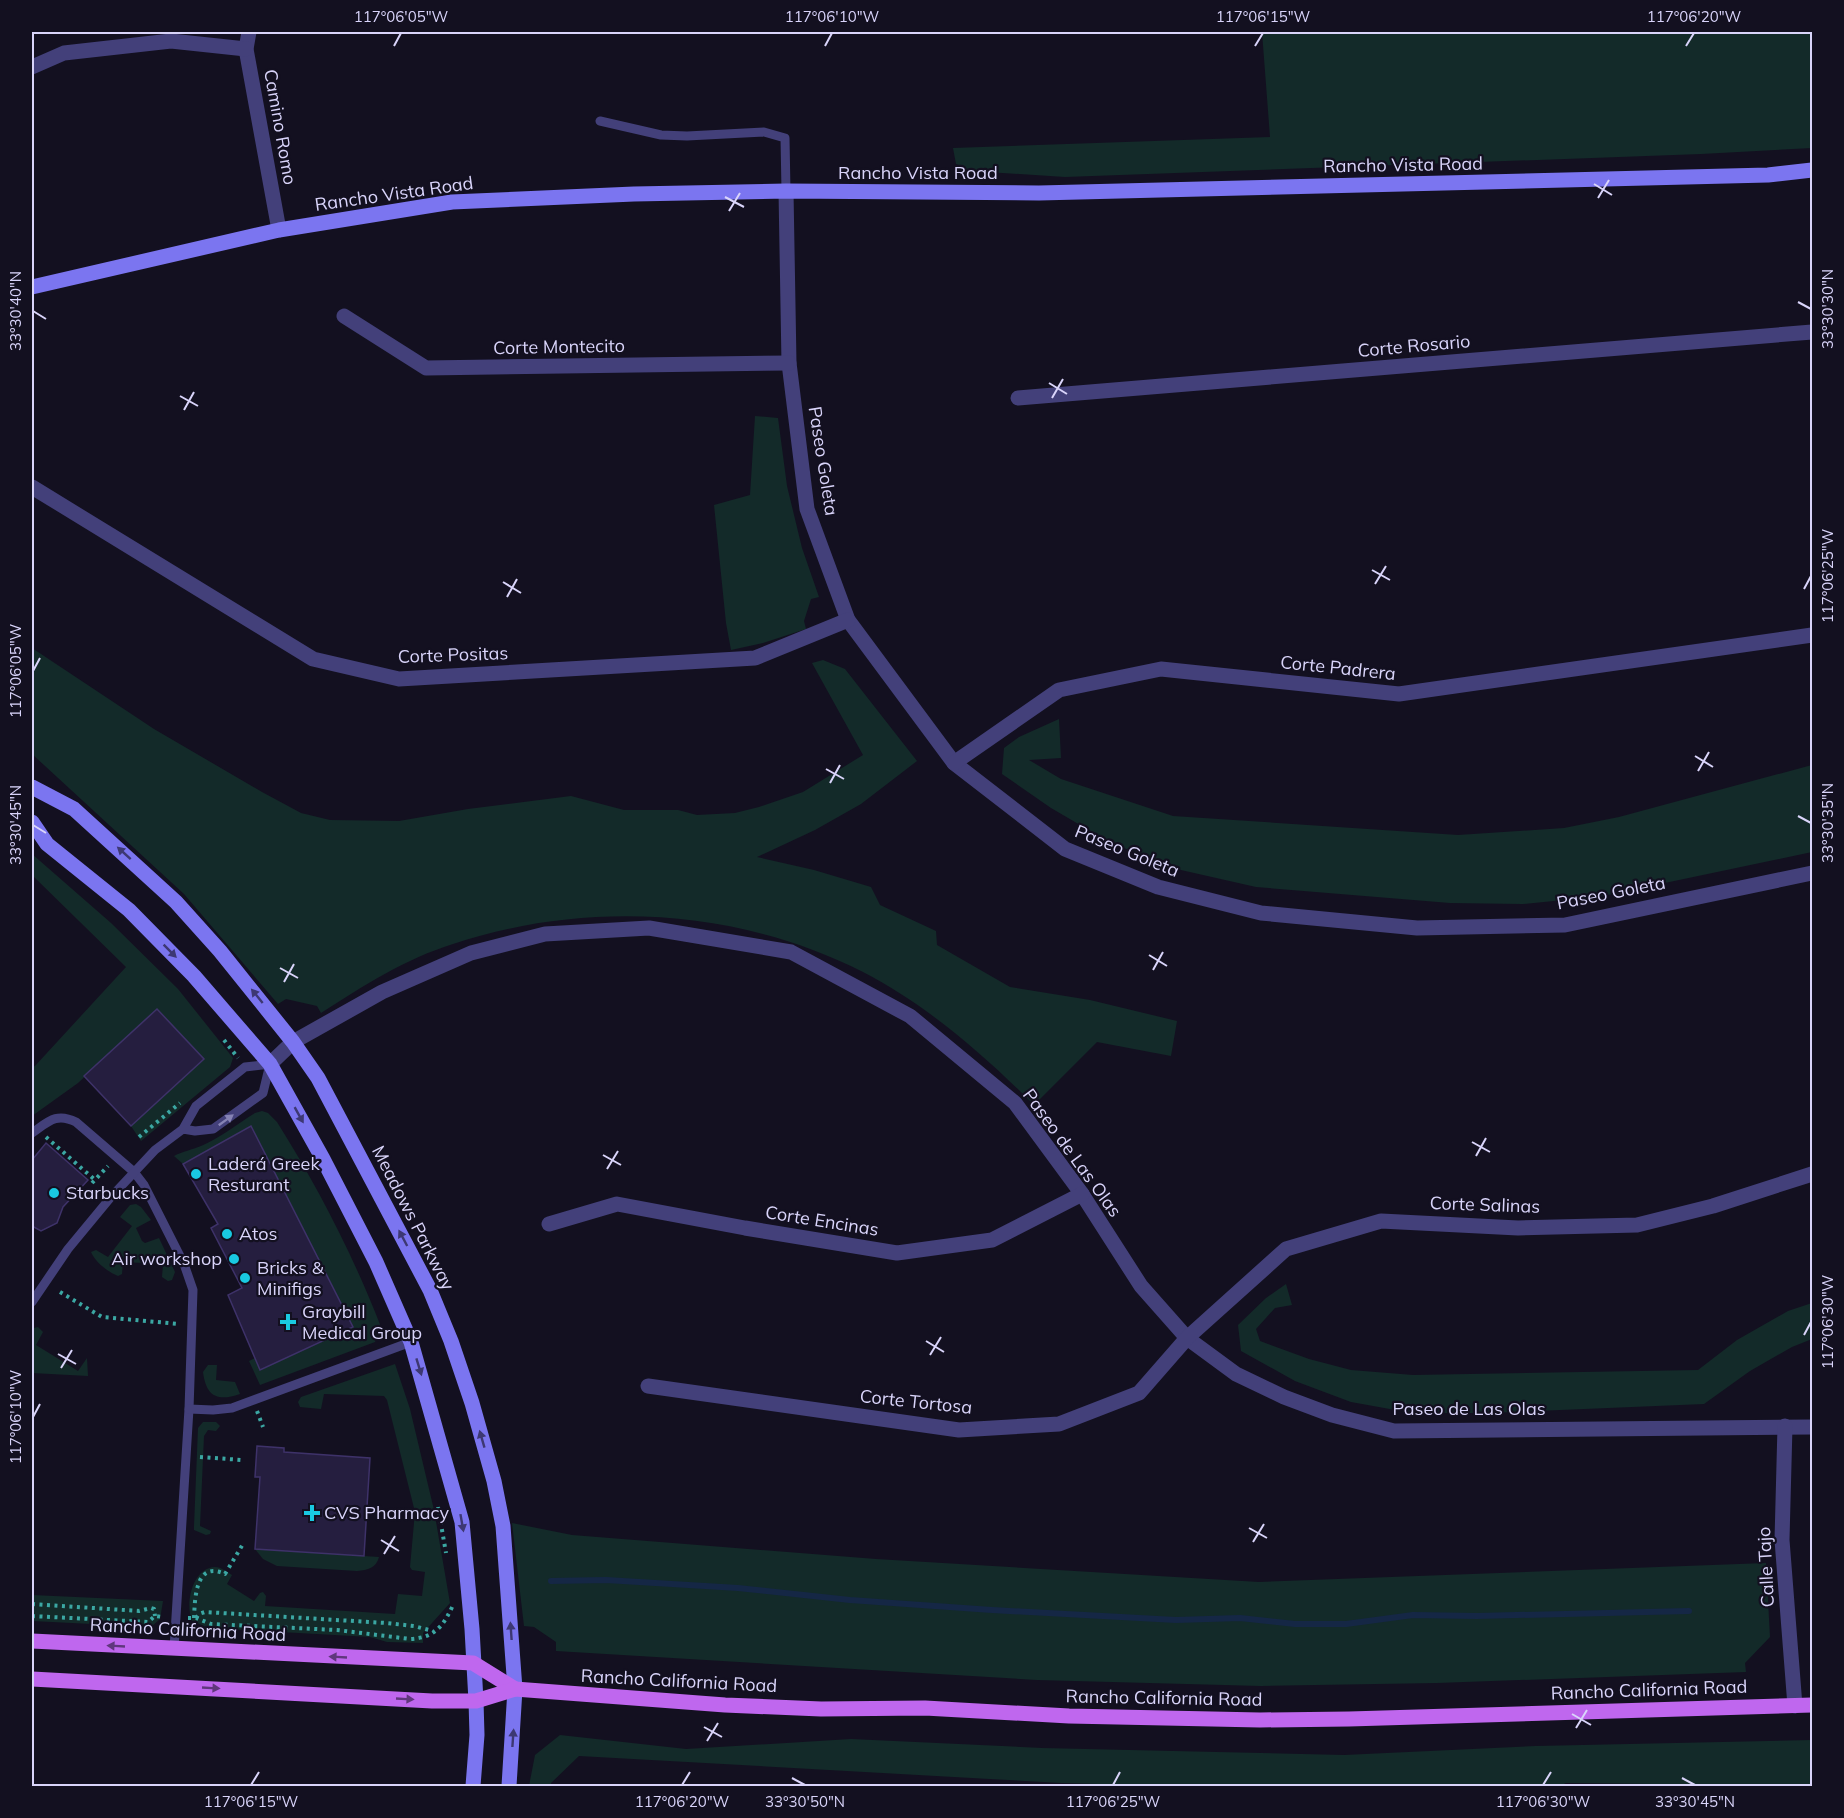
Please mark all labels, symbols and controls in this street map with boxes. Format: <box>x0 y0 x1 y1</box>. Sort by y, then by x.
text: 117°06'05"W <box>354 7 449 26</box>
text: 117°06'10"W <box>785 7 880 26</box>
text: 117°06'15"W <box>1216 7 1311 26</box>
text: 117°06'20"W <box>1647 7 1742 26</box>
street label: Camino Romo <box>259 67 302 187</box>
street label: Rancho Vista Road <box>1323 152 1483 177</box>
street label: Rancho Vista Road <box>838 161 998 184</box>
street label: Rancho Vista Road <box>313 171 475 216</box>
text: 33°30'30"N <box>1818 269 1837 349</box>
text: 33°30'40"N <box>6 271 25 351</box>
street label: Corte Rosario <box>1357 329 1471 362</box>
street label: Corte Montecito <box>493 334 625 359</box>
street label: Paseo Goleta <box>804 405 843 517</box>
text: 117°06'25"W <box>1818 528 1837 623</box>
text: 117°06'05"W <box>6 623 25 718</box>
street label: Corte Positas <box>397 641 509 668</box>
street label: Corte Padrera <box>1279 650 1397 685</box>
text: 33°30'35"N <box>1818 783 1837 863</box>
text: 33°30'45"N <box>6 785 25 865</box>
street label: Paseo Goleta <box>1072 819 1183 882</box>
one-way arrow <box>117 847 132 860</box>
street label: Paseo Goleta <box>1555 871 1667 914</box>
one-way arrow <box>162 944 176 958</box>
one-way arrow <box>250 988 263 1004</box>
street label: Paseo de Las Olas <box>1018 1084 1127 1221</box>
one-way arrow <box>294 1107 304 1124</box>
one-way arrow <box>217 1114 233 1126</box>
street label: Meadows Parkway <box>367 1142 460 1294</box>
place label: Laderá Greek Resturant <box>208 1152 320 1196</box>
marker: Laderá Greek Resturant <box>189 1167 203 1181</box>
place label: Starbucks <box>66 1181 149 1204</box>
marker: Starbucks <box>47 1186 61 1200</box>
street label: Corte Salinas <box>1429 1191 1541 1218</box>
street label: Corte Encinas <box>764 1200 880 1241</box>
place label: Atos <box>239 1222 277 1245</box>
marker: Atos <box>220 1227 234 1241</box>
one-way arrow <box>398 1230 407 1247</box>
place label: Air workshop <box>111 1247 222 1270</box>
marker: Air workshop <box>227 1252 241 1266</box>
place label: Bricks & Minifigs <box>257 1256 325 1300</box>
marker: Bricks & Minifigs <box>238 1271 252 1285</box>
text: 117°06'30"W <box>1818 1274 1837 1369</box>
place label: Graybill Medical Group <box>302 1300 422 1344</box>
marker: Graybill Medical Group <box>279 1313 297 1331</box>
one-way arrow <box>415 1358 424 1376</box>
text: 117°06'10"W <box>6 1369 25 1464</box>
street label: Corte Tortosa <box>859 1384 973 1419</box>
street label: Paseo de Las Olas <box>1392 1397 1546 1420</box>
one-way arrow <box>477 1430 486 1448</box>
place label: CVS Pharmacy <box>324 1501 449 1524</box>
marker: CVS Pharmacy <box>305 1506 319 1520</box>
one-way arrow <box>457 1513 466 1532</box>
street label: Calle Tajo <box>1752 1526 1779 1608</box>
street label: Rancho California Road <box>89 1613 287 1646</box>
one-way arrow <box>507 1622 516 1641</box>
one-way arrow <box>106 1641 125 1650</box>
one-way arrow <box>329 1653 348 1662</box>
street label: Rancho California Road <box>580 1664 778 1697</box>
street label: Rancho California Road <box>1550 1675 1748 1704</box>
one-way arrow <box>201 1683 220 1692</box>
street label: Rancho California Road <box>1065 1684 1263 1711</box>
one-way arrow <box>396 1695 415 1704</box>
one-way arrow <box>508 1729 518 1748</box>
text: 117°06'15"W <box>204 1792 299 1811</box>
text: 117°06'20"W <box>635 1792 730 1811</box>
text: 33°30'50"N <box>765 1792 845 1811</box>
text: 117°06'25"W <box>1066 1792 1161 1811</box>
text: 117°06'30"W <box>1496 1792 1591 1811</box>
text: 33°30'45"N <box>1655 1792 1735 1811</box>

